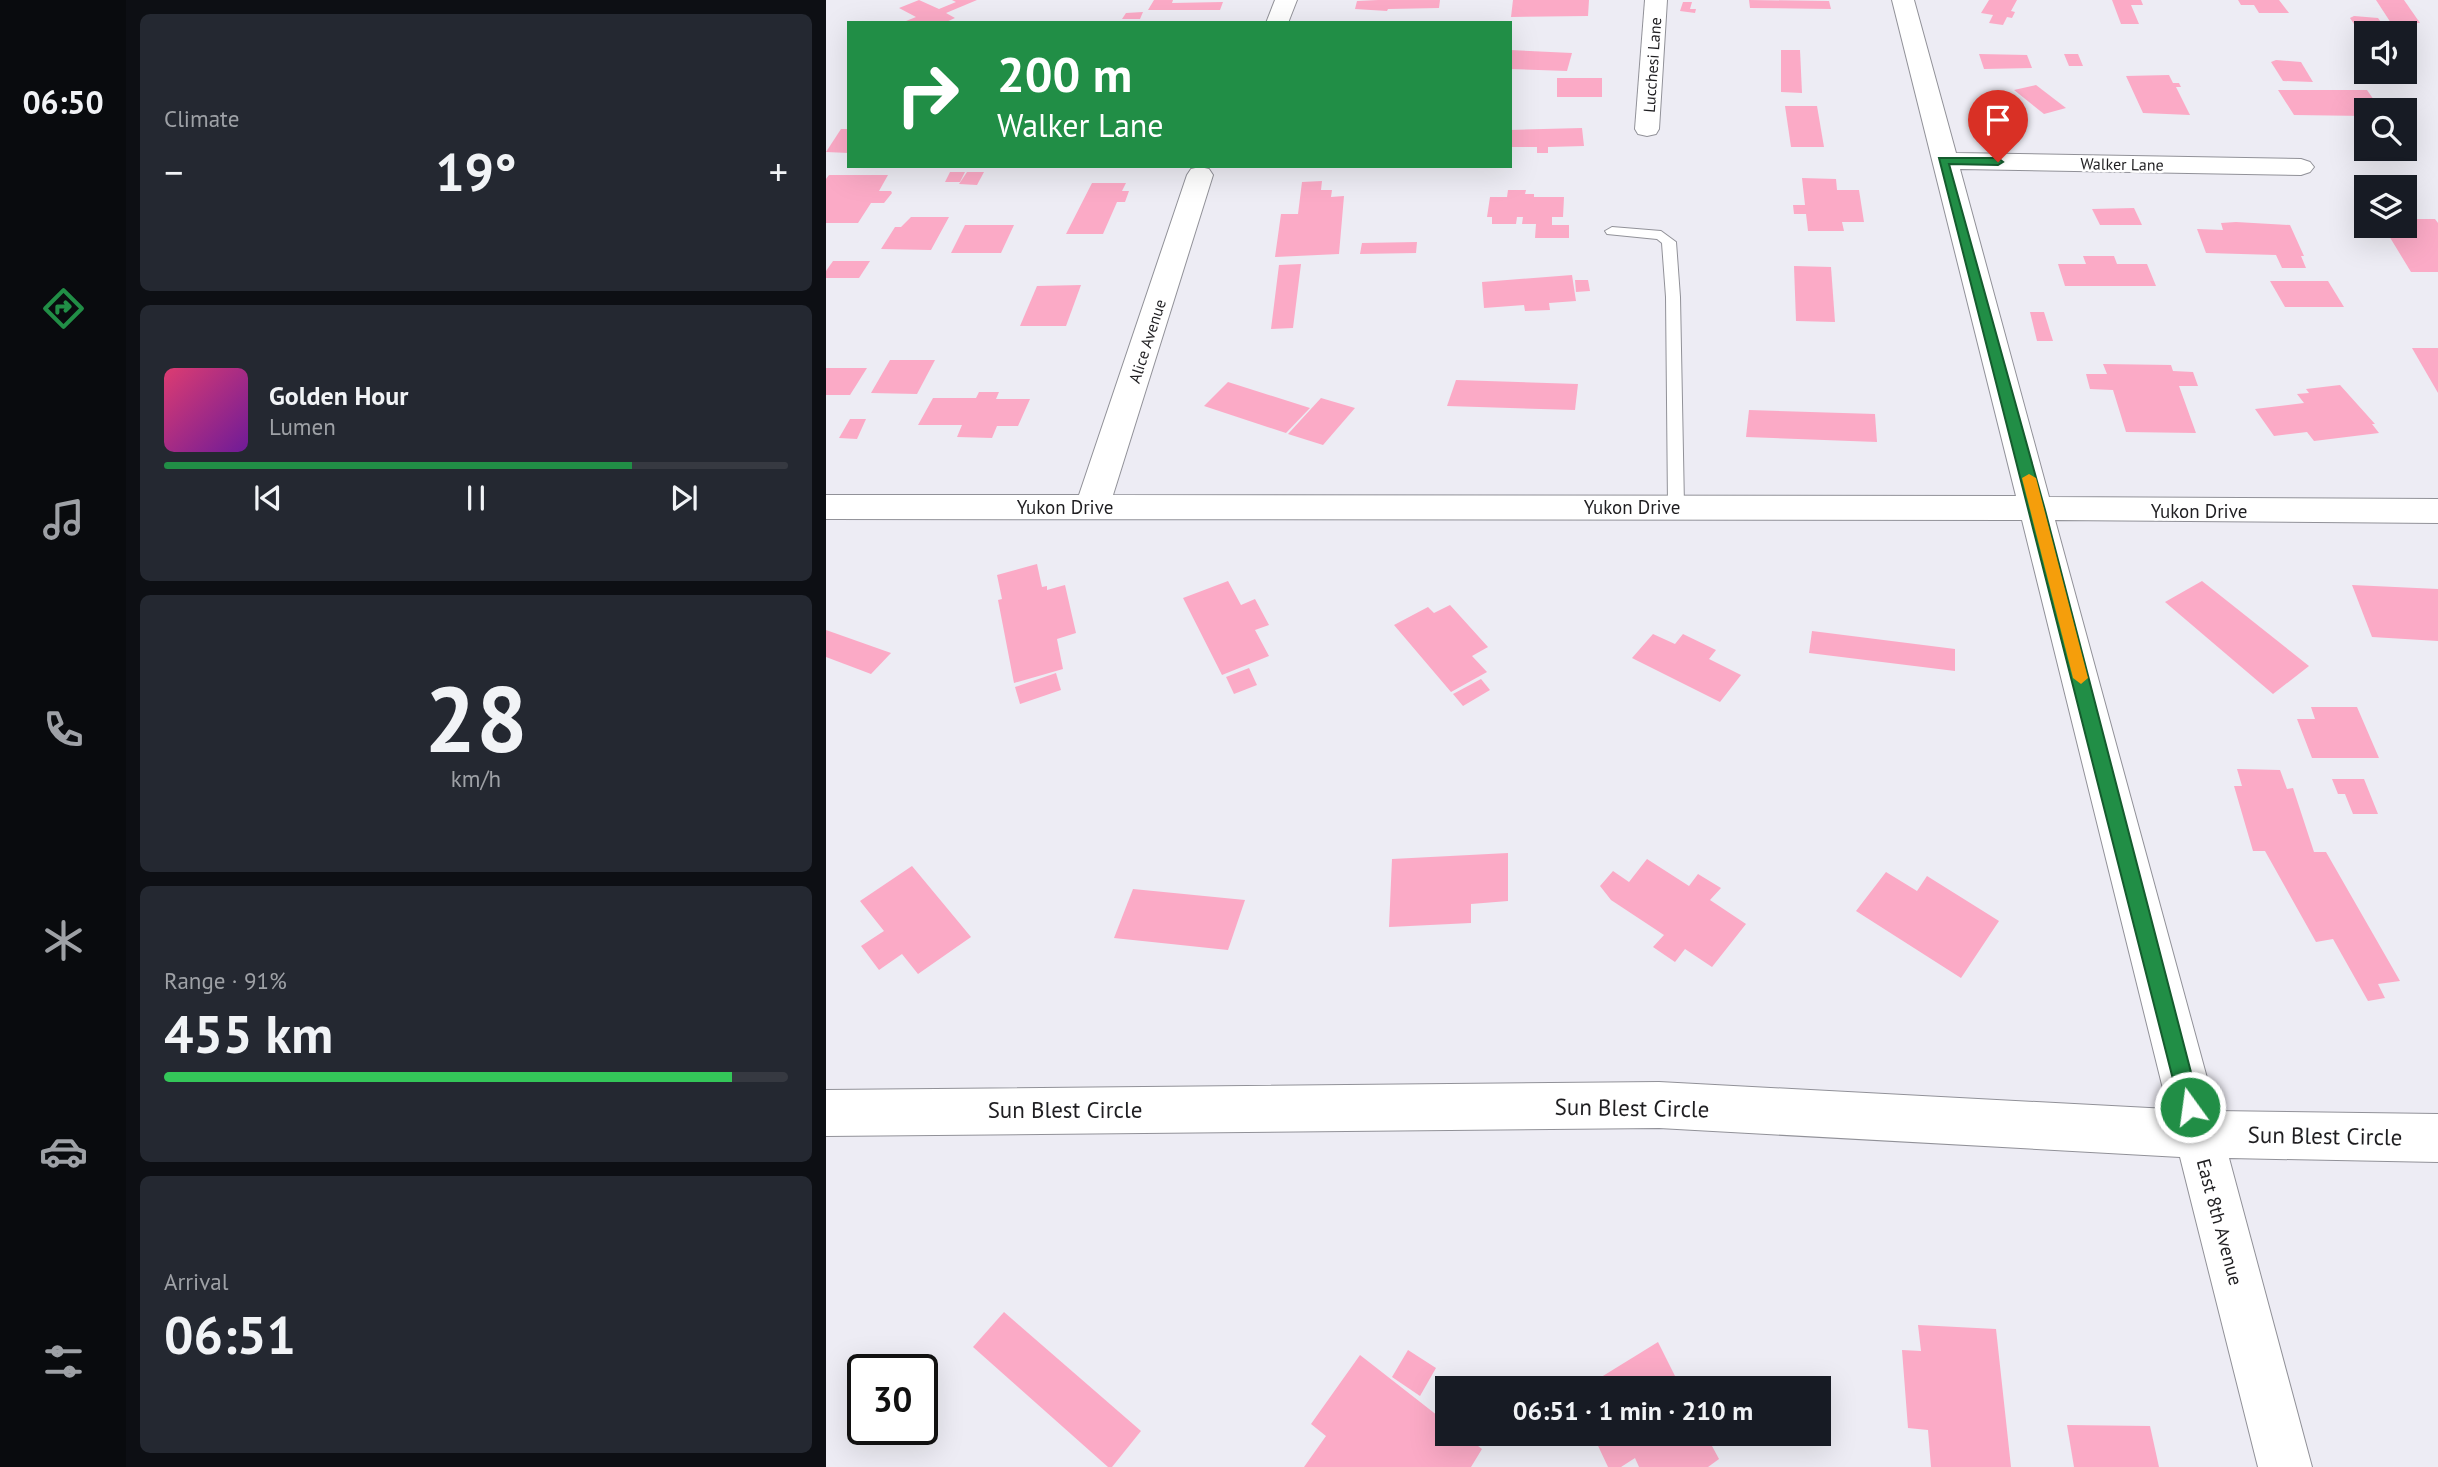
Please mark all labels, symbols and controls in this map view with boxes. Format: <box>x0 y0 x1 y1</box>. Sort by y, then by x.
street label: Lucchesi Lane <box>1639 17 1665 113</box>
map controls <box>2354 21 2417 238</box>
button: sound <box>2354 21 2417 84</box>
text: 200 m <box>997 42 1132 106</box>
icon: right <box>882 49 973 140</box>
text: 06:50 <box>22 81 104 123</box>
pin <box>1968 90 2028 162</box>
button: search <box>2354 98 2417 161</box>
icon: arrive <box>1979 101 2017 139</box>
text: Climate <box>164 104 239 133</box>
text: Walker Lane <box>997 104 1164 146</box>
text: 19° <box>435 138 517 205</box>
text: − <box>164 147 183 196</box>
text: + <box>769 147 788 196</box>
street label: Walker Lane <box>2080 153 2164 175</box>
button: layers <box>2354 175 2417 238</box>
icon: directions <box>39 284 88 333</box>
street label: Alice Avenue <box>1124 297 1170 385</box>
text: Golden Hour <box>269 379 408 412</box>
text: Lumen <box>269 412 336 441</box>
icon: previous <box>249 479 287 517</box>
icon: pause <box>457 479 495 517</box>
icon: next <box>665 479 703 517</box>
icon: music <box>39 495 88 544</box>
street label: Yukon Drive <box>1017 495 1113 519</box>
street label: Yukon Drive <box>1584 495 1680 519</box>
street label: Yukon Drive <box>2151 499 2247 523</box>
text: 28 <box>424 659 528 777</box>
icon: phone <box>39 705 88 754</box>
text: km/h <box>451 764 501 793</box>
icon: climate <box>39 916 88 965</box>
text: Range · 91% <box>164 966 287 995</box>
text: 455 km <box>164 1000 333 1067</box>
position arrow <box>2153 1070 2227 1144</box>
street label: Sun Blest Circle <box>1554 1092 1710 1123</box>
street label: Sun Blest Circle <box>988 1095 1142 1124</box>
street label: Sun Blest Circle <box>2247 1120 2403 1151</box>
icon: car <box>39 1127 88 1176</box>
street label: East 8th Avenue <box>2192 1156 2248 1288</box>
text: Arrival <box>164 1267 228 1296</box>
text: 06:51 <box>164 1301 296 1368</box>
icon: filters <box>39 1337 88 1386</box>
speed limit sign: 30 <box>847 1354 938 1445</box>
text: 06:51 · 1 min · 210 m <box>1513 1394 1753 1427</box>

